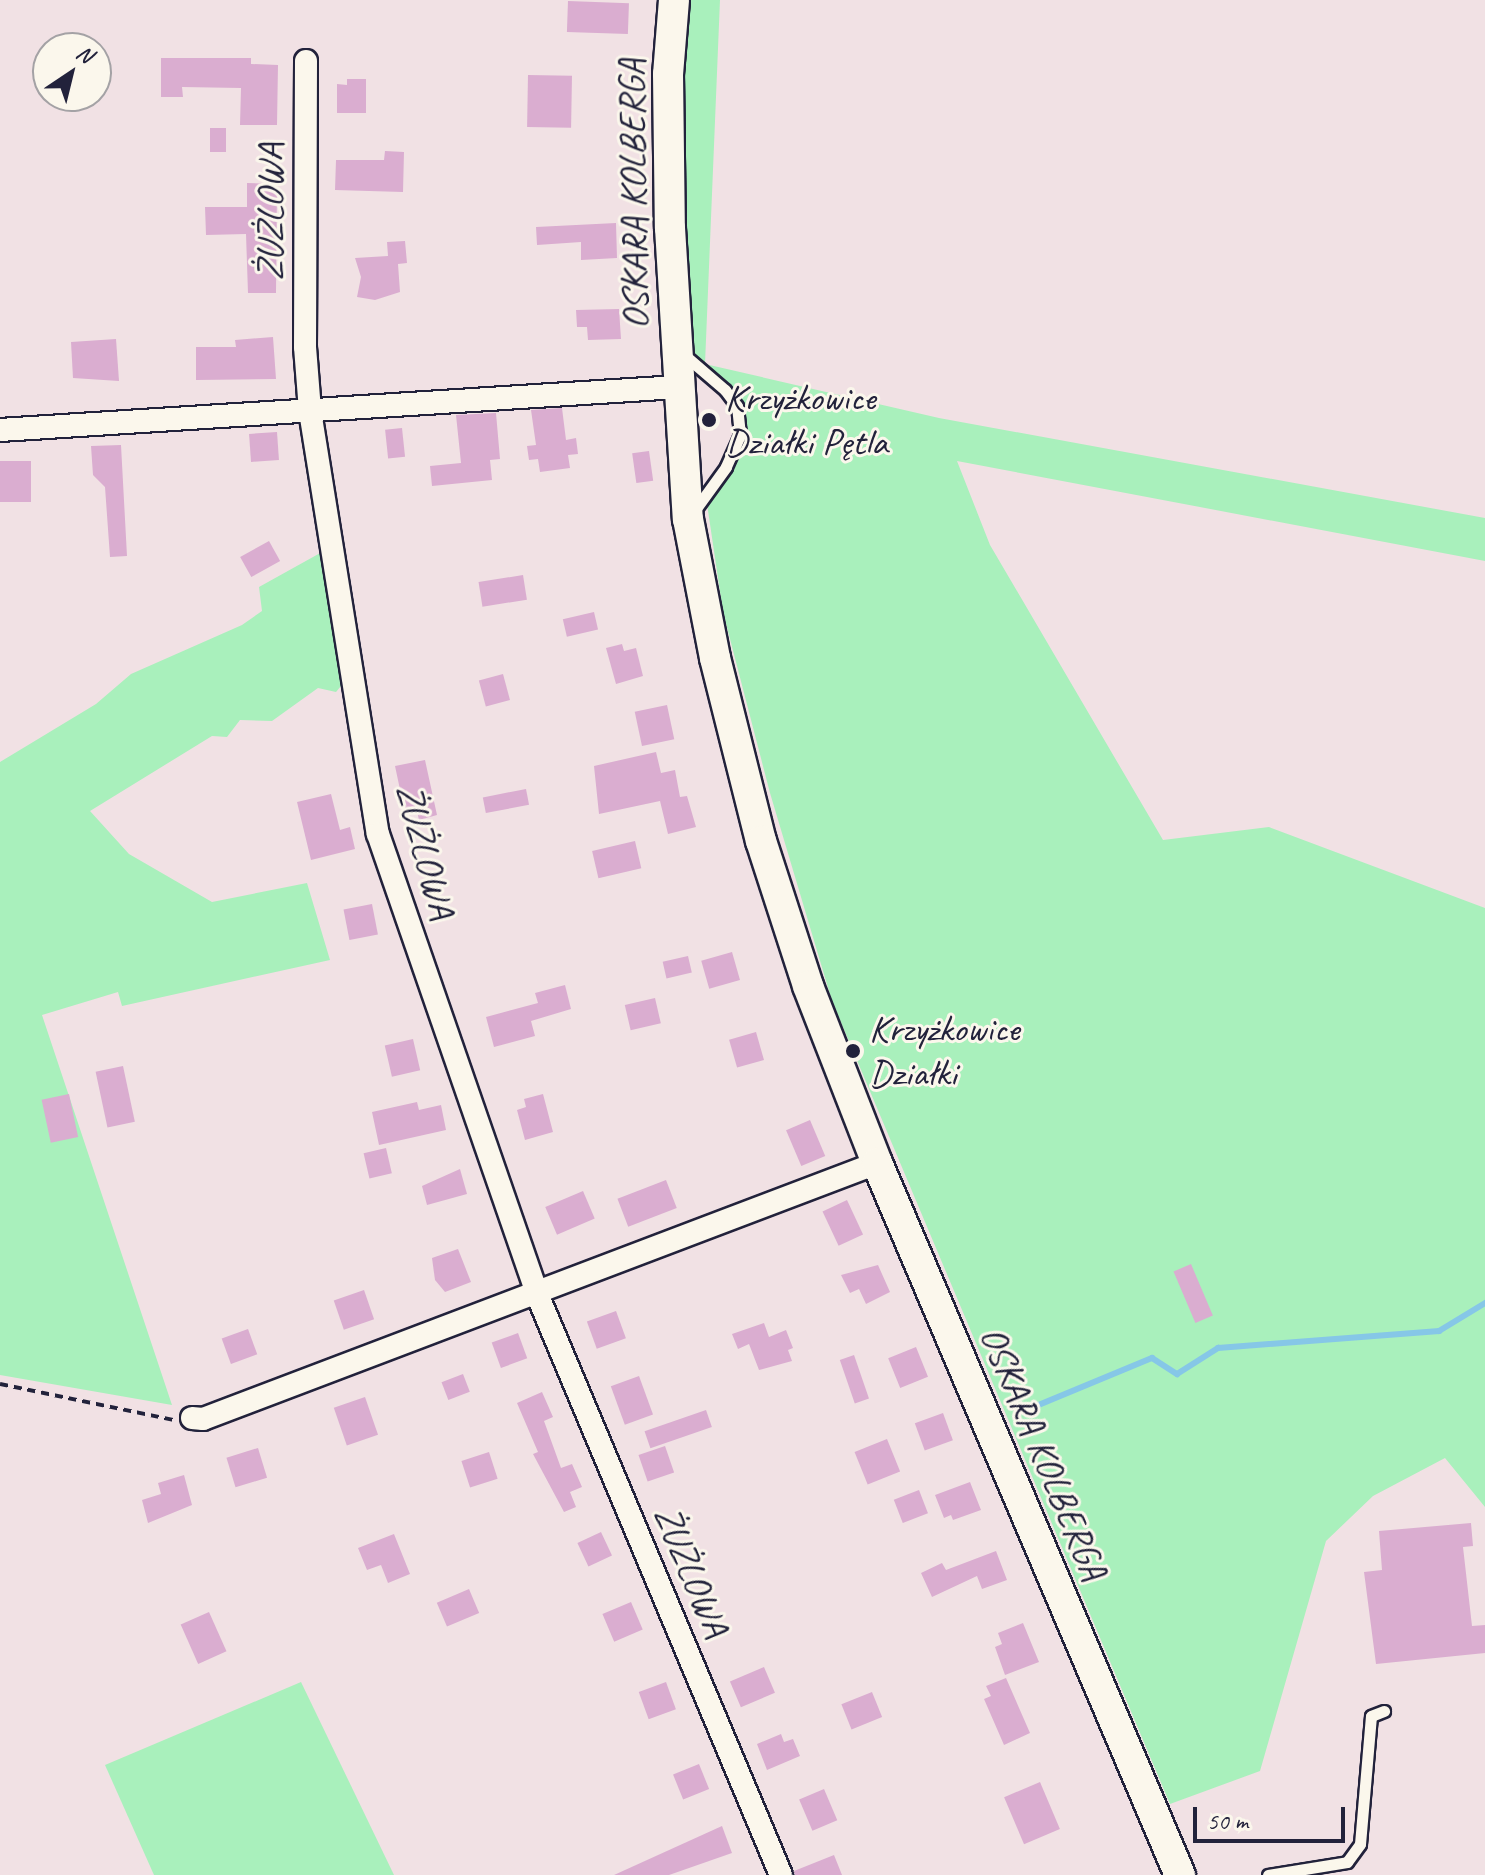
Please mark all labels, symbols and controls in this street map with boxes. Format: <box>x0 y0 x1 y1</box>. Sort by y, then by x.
north arrow <box>32 32 112 112</box>
text: N <box>71 39 98 69</box>
street label: OSKARA KOLBERGA <box>608 58 658 330</box>
street label: ŻUŻLOWA <box>247 143 293 281</box>
place label: Krzyżkowice Działki Pętla <box>725 375 887 464</box>
marker: Krzyżkowice Działki Pętla <box>700 411 718 429</box>
street label: ŻUŻLOWA <box>386 779 466 923</box>
place label: Krzyżkowice Działki <box>869 1006 1019 1096</box>
marker: Krzyżkowice Działki <box>844 1042 862 1060</box>
street label: OSKARA KOLBERGA <box>970 1319 1118 1587</box>
street label: ŻUŻLOWA <box>644 1499 740 1643</box>
scale bar <box>1197 1791 1349 1841</box>
text: 50 m <box>1207 1806 1248 1836</box>

